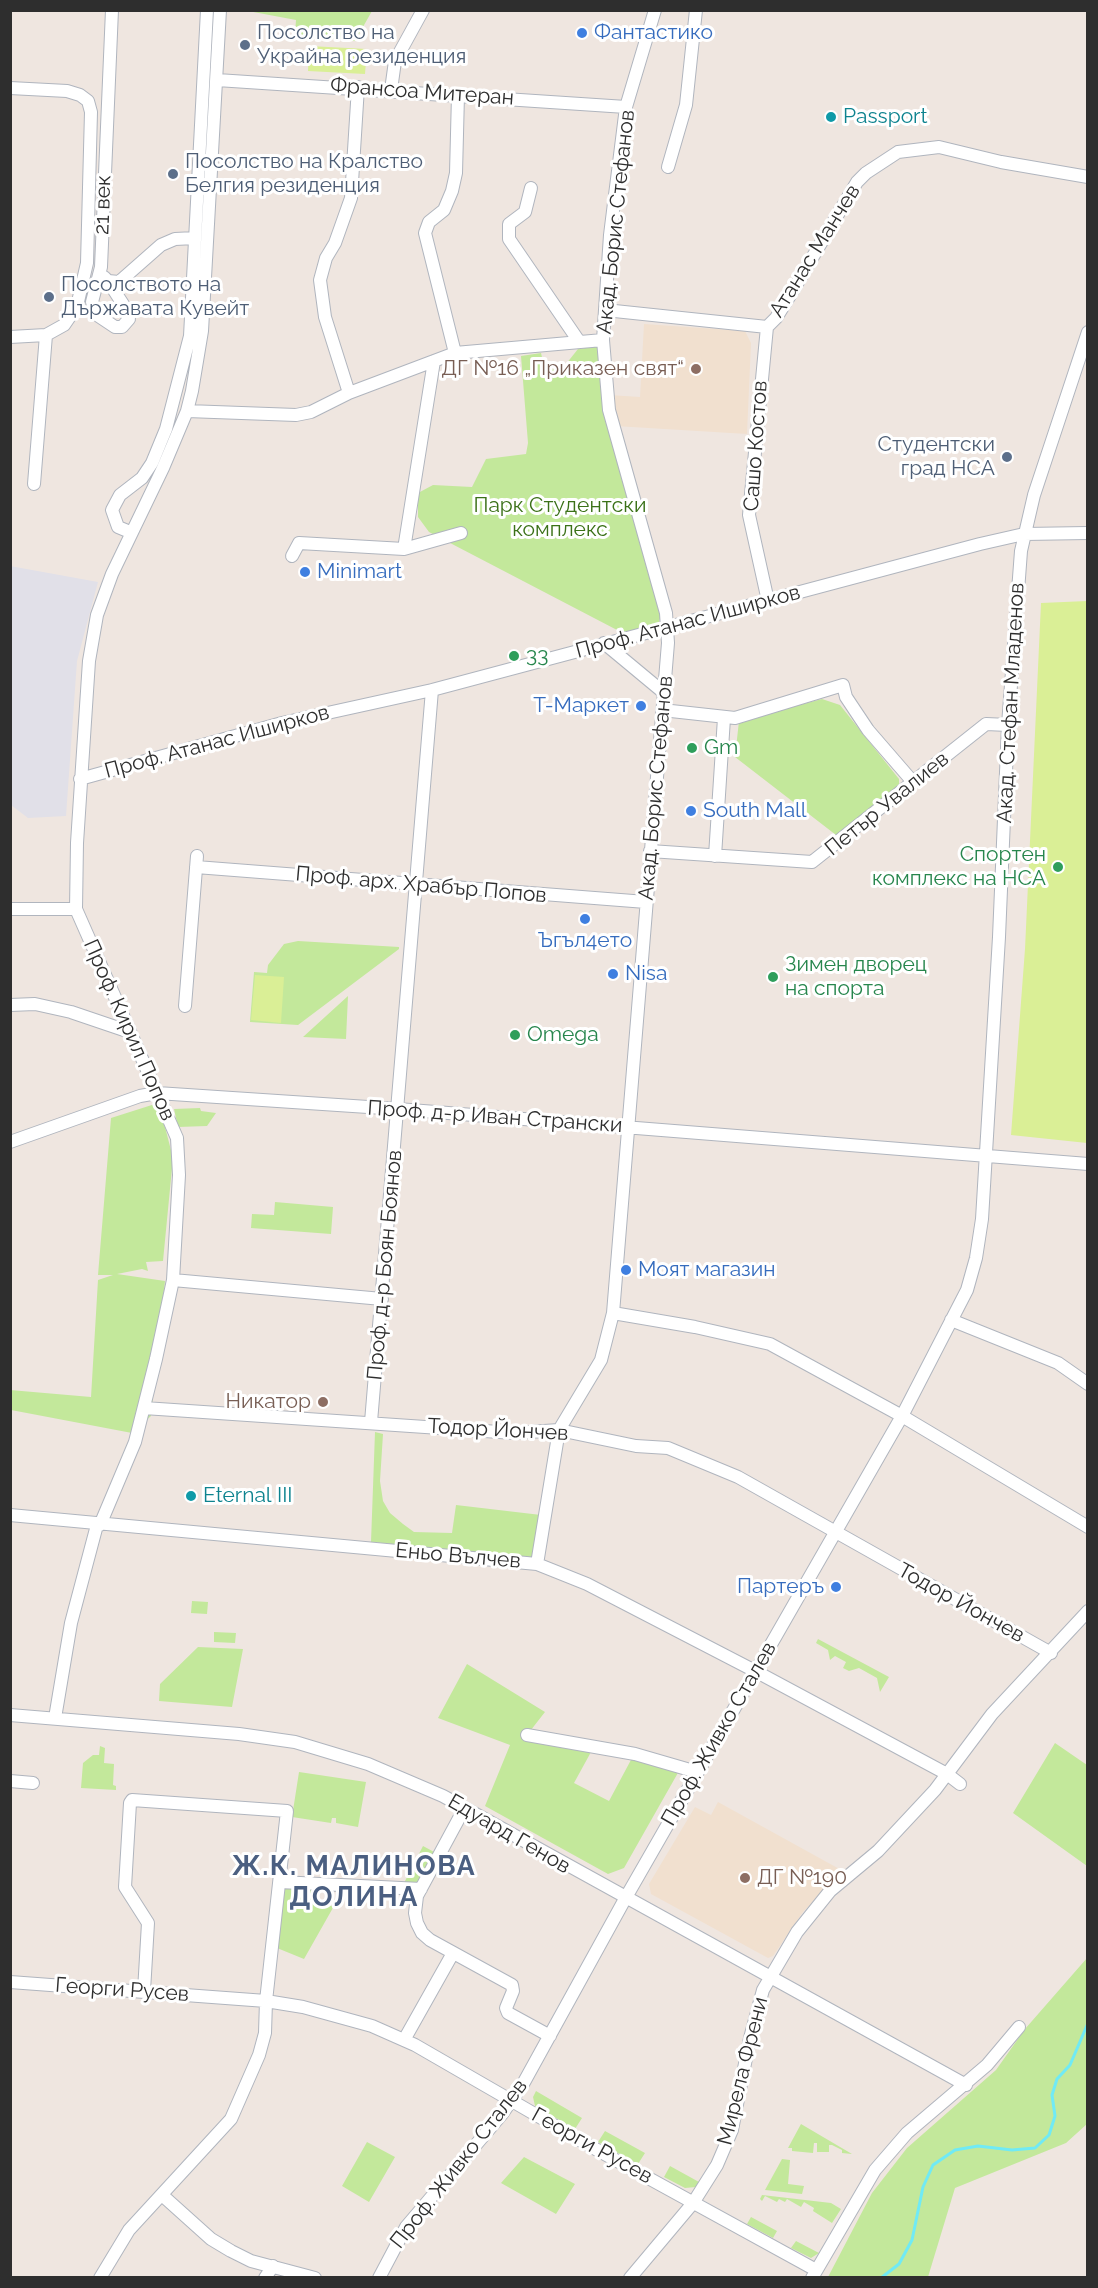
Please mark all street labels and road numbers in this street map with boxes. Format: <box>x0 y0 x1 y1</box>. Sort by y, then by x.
street label: Франсоа Митеран <box>329 73 515 111</box>
street label: Акад. Борис Стефанов <box>592 109 640 335</box>
street label: 21 век <box>89 175 117 235</box>
street label: Атанас Манчев <box>764 180 866 322</box>
street label: Сашо Костов <box>739 380 773 512</box>
street label: Проф. Атанас Иширков <box>573 580 803 664</box>
street label: Акад. Стефан Младенов <box>992 582 1030 824</box>
street label: Акад. Борис Стефанов <box>634 675 678 901</box>
street label: Проф. Атанас Иширков <box>102 700 332 784</box>
street label: Петър Увалиев <box>820 746 954 862</box>
street label: Проф. арх. Храбър Попов <box>294 861 548 909</box>
street label: Проф. Кирил Попов <box>78 935 180 1125</box>
street label: Проф. д-р Иван Странски <box>367 1096 623 1138</box>
street label: Проф. д-р Боян Боянов <box>362 1149 408 1381</box>
street label: Тодор Йончев <box>427 1414 569 1446</box>
street label: Еньо Вълчев <box>394 1538 522 1574</box>
street label: Тодор Йончев <box>893 1558 1029 1648</box>
street label: Проф. Живко Сталев <box>656 1638 782 1830</box>
street label: Едуард Генов <box>443 1789 575 1879</box>
street label: Георги Русев <box>54 1973 190 2007</box>
street label: Мирела Френи <box>712 1994 774 2148</box>
street label: Проф. Живко Сталев <box>385 2074 533 2254</box>
street label: Георги Русев <box>527 2103 657 2189</box>

